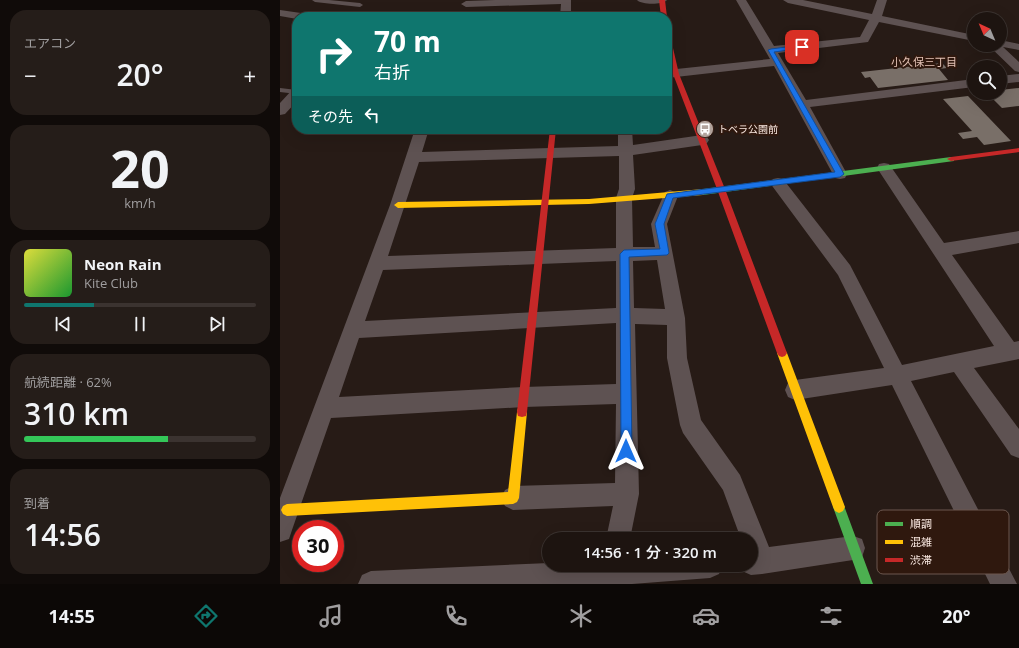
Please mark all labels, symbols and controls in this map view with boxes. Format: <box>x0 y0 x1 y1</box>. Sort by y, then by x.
north arrow <box>967 12 1007 52</box>
map controls <box>967 12 1007 100</box>
text: 70 m <box>374 22 441 60</box>
icon: right <box>308 28 360 80</box>
pin <box>785 30 819 64</box>
text: エアコン <box>24 34 76 52</box>
icon: arrive <box>791 36 813 58</box>
text: 20° <box>116 54 164 95</box>
district label: 小久保三丁目 <box>891 54 957 69</box>
text: − <box>24 60 37 90</box>
text: + <box>243 60 256 90</box>
text: 右折 <box>374 60 410 84</box>
button: search <box>967 60 1007 100</box>
icon: left <box>361 104 383 126</box>
text: その先 <box>308 106 353 126</box>
bus stop icon: トベラ公園前 <box>695 119 715 139</box>
place label: トベラ公園前 <box>718 122 778 136</box>
text: 20 <box>110 132 170 203</box>
text: km/h <box>124 194 156 212</box>
text: Neon Rain <box>84 254 162 274</box>
text: Kite Club <box>84 274 138 292</box>
icon: previous <box>52 313 74 335</box>
icon: pause <box>129 313 151 335</box>
icon: next <box>206 313 228 335</box>
text: 航続距離 · 62% <box>24 373 112 391</box>
text: 310 km <box>24 393 129 434</box>
position arrow <box>605 430 647 472</box>
text: 到着 <box>24 494 50 512</box>
legend <box>877 510 1009 574</box>
text: 14:56 <box>24 514 101 555</box>
text: 順調 <box>910 516 932 531</box>
speed limit sign: 30 <box>292 520 344 572</box>
text: 混雑 <box>910 534 932 549</box>
text: 14:56 · 1 分 · 320 m <box>583 542 717 562</box>
text: 渋滞 <box>910 552 932 567</box>
icon: directions <box>192 602 220 630</box>
icon: music <box>317 602 345 630</box>
icon: phone <box>442 602 470 630</box>
icon: climate <box>567 602 595 630</box>
icon: car <box>692 602 720 630</box>
icon: filters <box>817 602 845 630</box>
text: 14:55 <box>49 604 95 628</box>
text: 20° <box>942 604 970 628</box>

